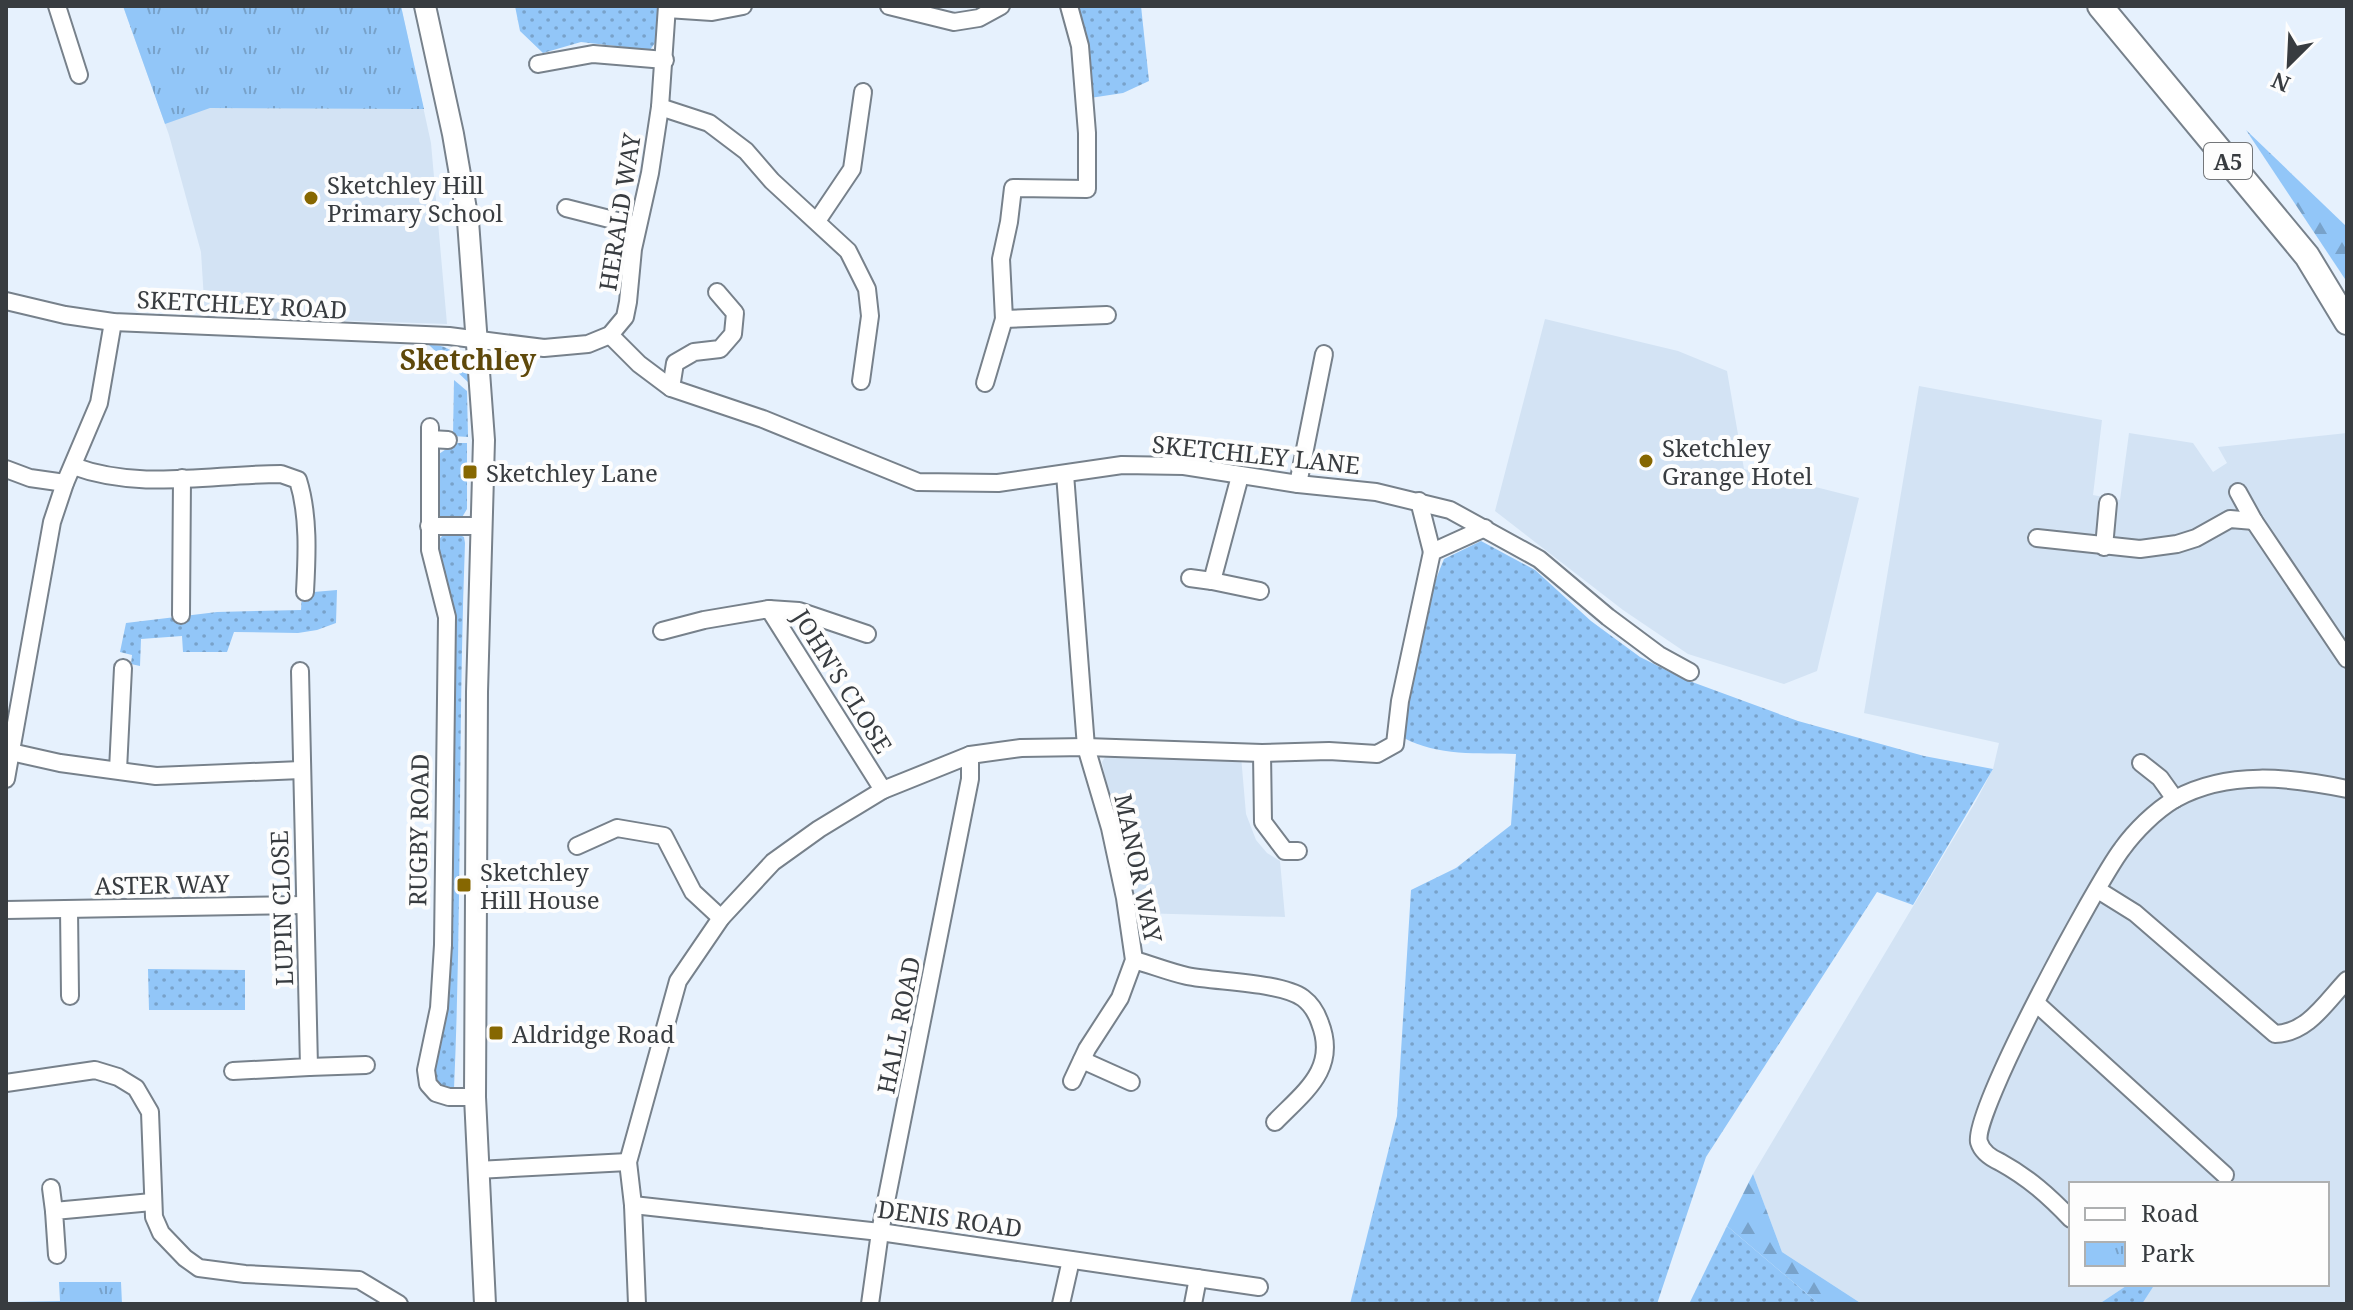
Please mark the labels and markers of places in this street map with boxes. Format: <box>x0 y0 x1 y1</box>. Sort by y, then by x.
place label: Sketchley Hill Primary School <box>327 168 504 229</box>
marker: Sketchley Hill Primary School <box>302 189 320 207</box>
place label: Sketchley Grange Hotel <box>1662 431 1813 492</box>
marker: Sketchley Grange Hotel <box>1637 452 1655 470</box>
place label: Sketchley Lane <box>486 456 658 489</box>
marker: Sketchley Lane <box>461 463 479 481</box>
place label: Sketchley Hill House <box>480 855 600 916</box>
marker: Sketchley Hill House <box>455 876 473 894</box>
place label: Aldridge Road <box>512 1017 675 1050</box>
marker: Aldridge Road <box>487 1024 505 1042</box>

